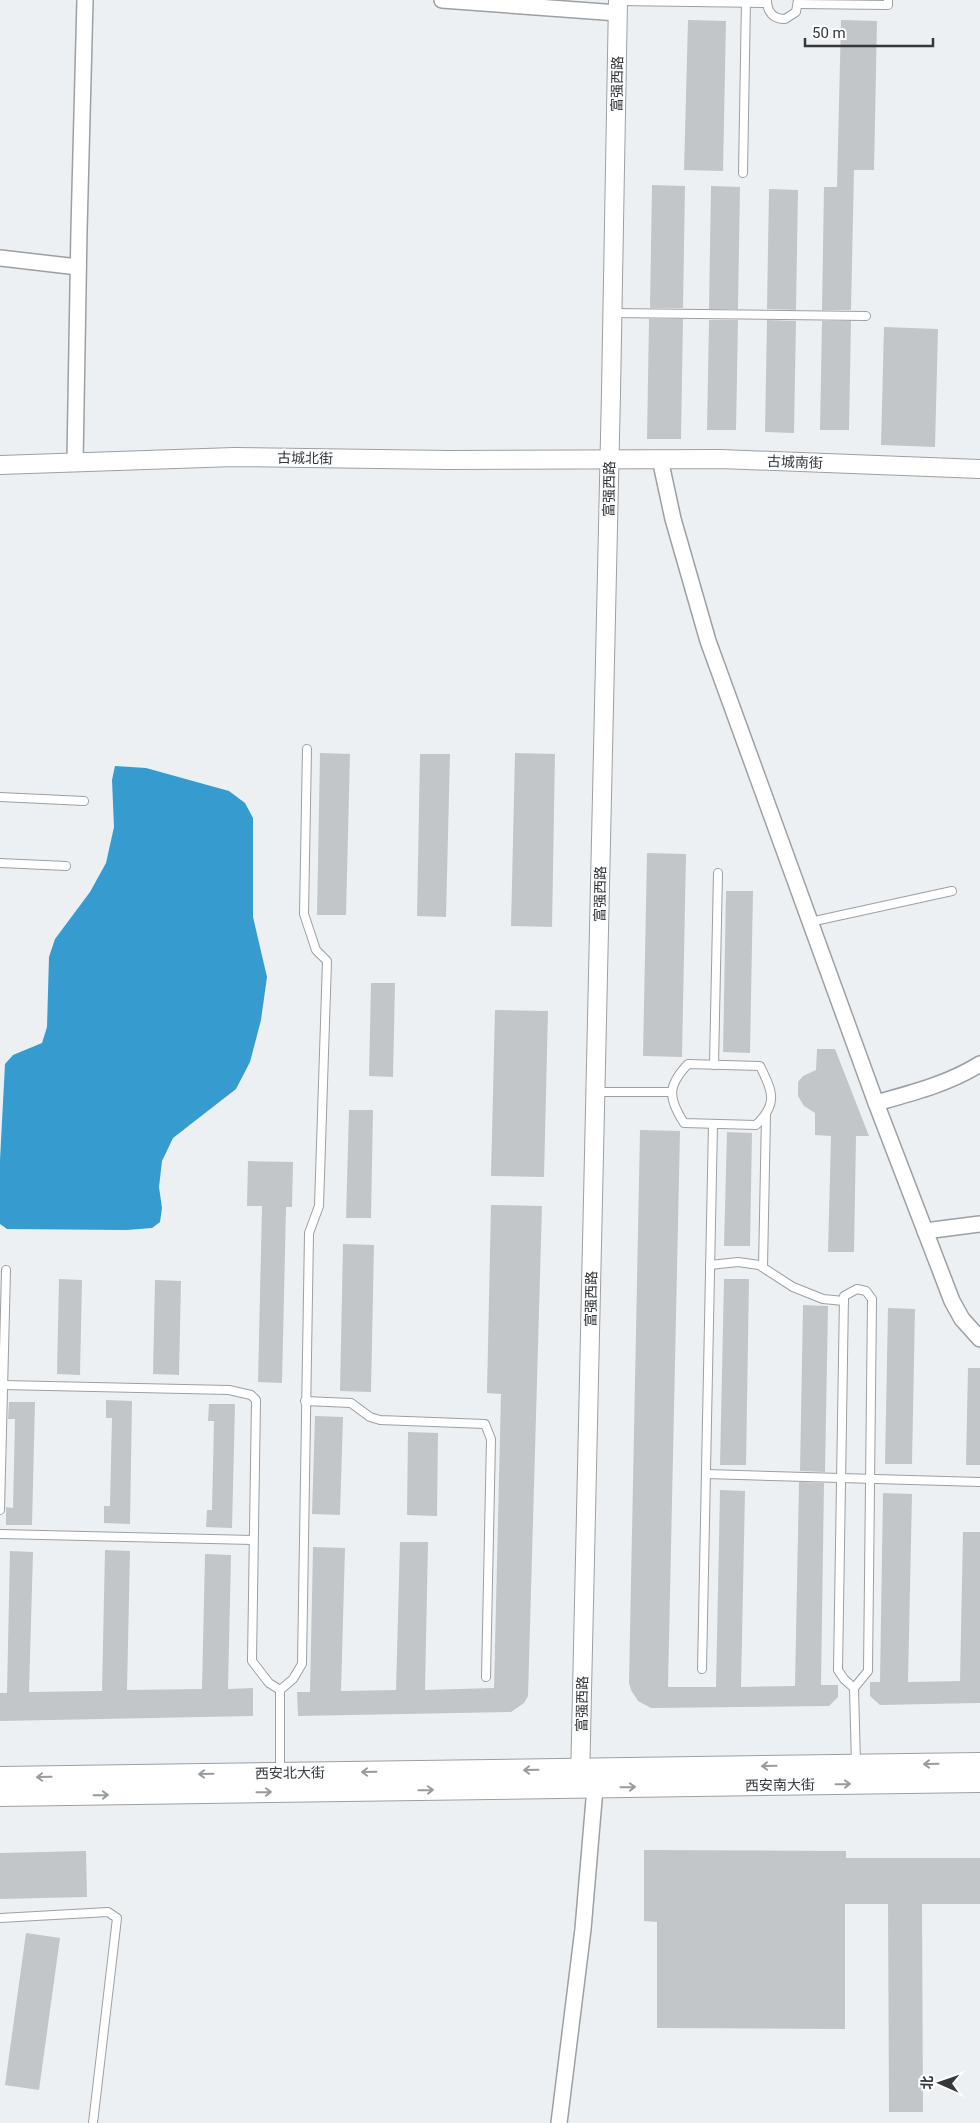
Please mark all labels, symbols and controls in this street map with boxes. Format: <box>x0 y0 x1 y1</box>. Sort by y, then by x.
scale bar <box>805 15 932 47</box>
text: 50 m <box>812 24 846 42</box>
street label: 富强西路 <box>609 56 625 112</box>
street label: 古城北街 <box>277 450 333 466</box>
street label: 古城南街 <box>767 453 823 471</box>
street label: 富强西路 <box>601 461 617 517</box>
street label: 富强西路 <box>592 866 608 922</box>
street label: 富强西路 <box>583 1271 599 1327</box>
street label: 富强西路 <box>574 1676 590 1732</box>
one-way arrow <box>924 1759 940 1769</box>
one-way arrow <box>761 1761 778 1771</box>
street label: 西安北大街 <box>255 1764 325 1782</box>
one-way arrow <box>524 1765 540 1775</box>
one-way arrow <box>361 1767 378 1777</box>
one-way arrow <box>199 1769 215 1779</box>
one-way arrow <box>36 1772 52 1782</box>
street label: 西安南大街 <box>745 1776 815 1794</box>
one-way arrow <box>834 1779 851 1789</box>
one-way arrow <box>620 1782 636 1792</box>
one-way arrow <box>418 1785 434 1795</box>
one-way arrow <box>255 1788 271 1797</box>
one-way arrow <box>92 1790 109 1800</box>
north arrow <box>915 2058 965 2108</box>
text: 北 <box>919 2075 935 2090</box>

